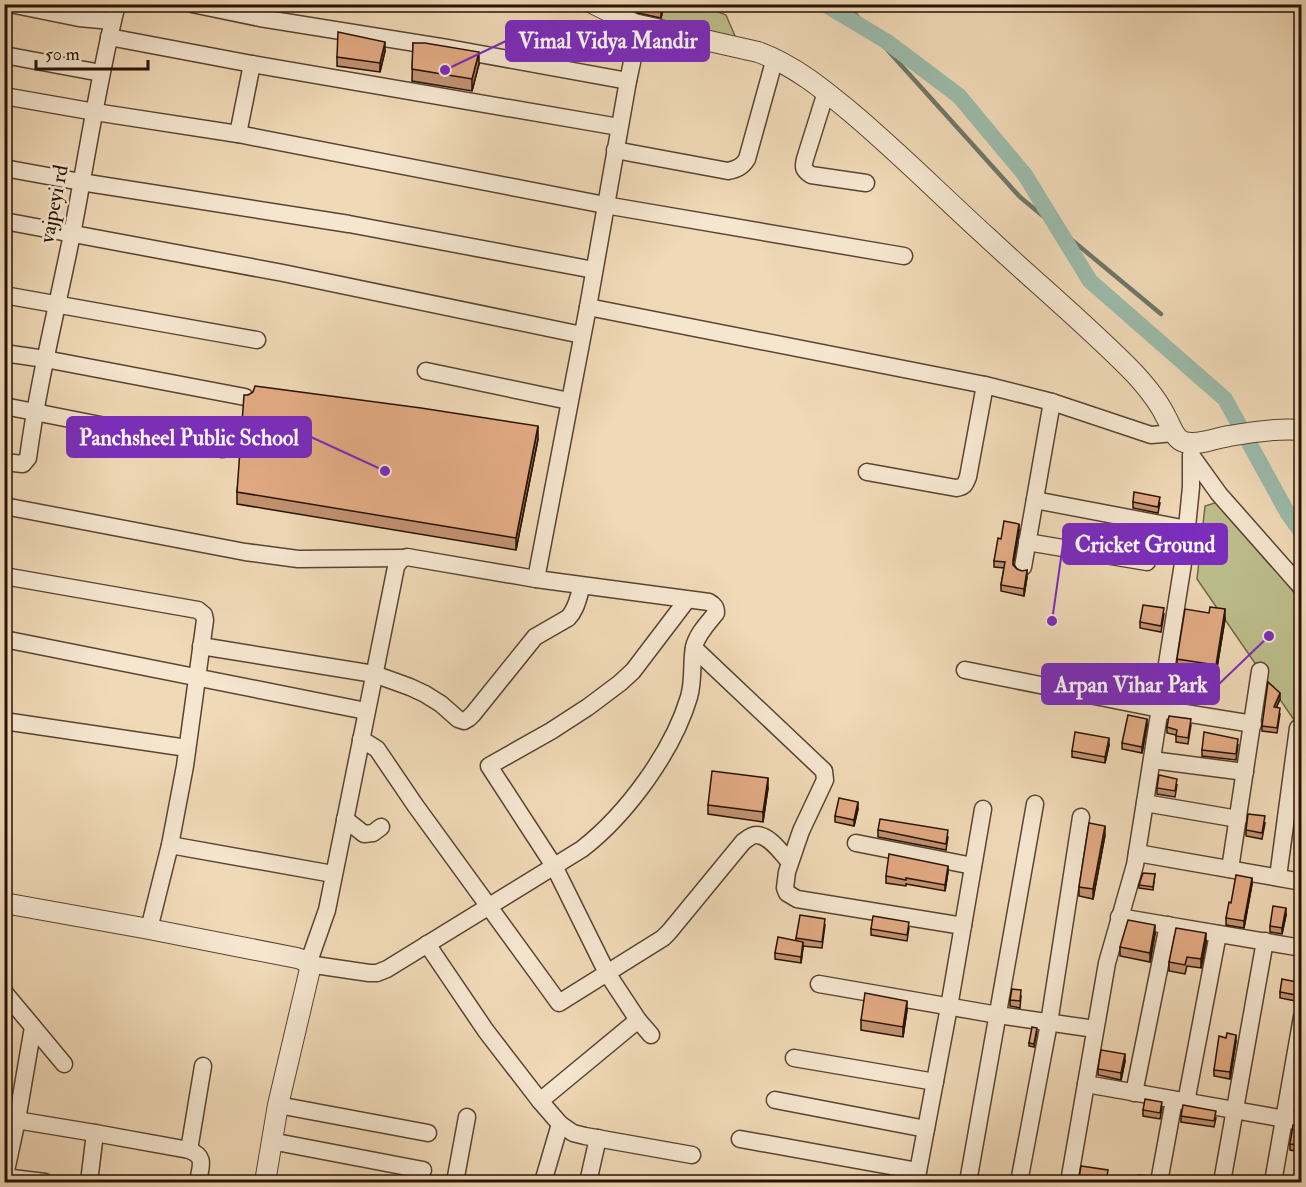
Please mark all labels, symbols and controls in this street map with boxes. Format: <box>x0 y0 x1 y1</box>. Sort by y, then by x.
callout: Vimal Vidya Mandir <box>506 21 709 61</box>
text: Vimal Vidya Mandir <box>517 27 699 56</box>
scale bar <box>36 33 148 71</box>
text: 50 m <box>45 43 80 66</box>
street label: vajpeyi rd <box>33 162 75 246</box>
callout: Panchsheel Public School <box>67 417 311 457</box>
text: Panchsheel Public School <box>79 424 299 452</box>
callout: Cricket Ground <box>1063 524 1227 564</box>
text: Cricket Ground <box>1075 531 1215 559</box>
callout: Arpan Vihar Park <box>1042 664 1219 704</box>
text: Arpan Vihar Park <box>1053 671 1208 700</box>

